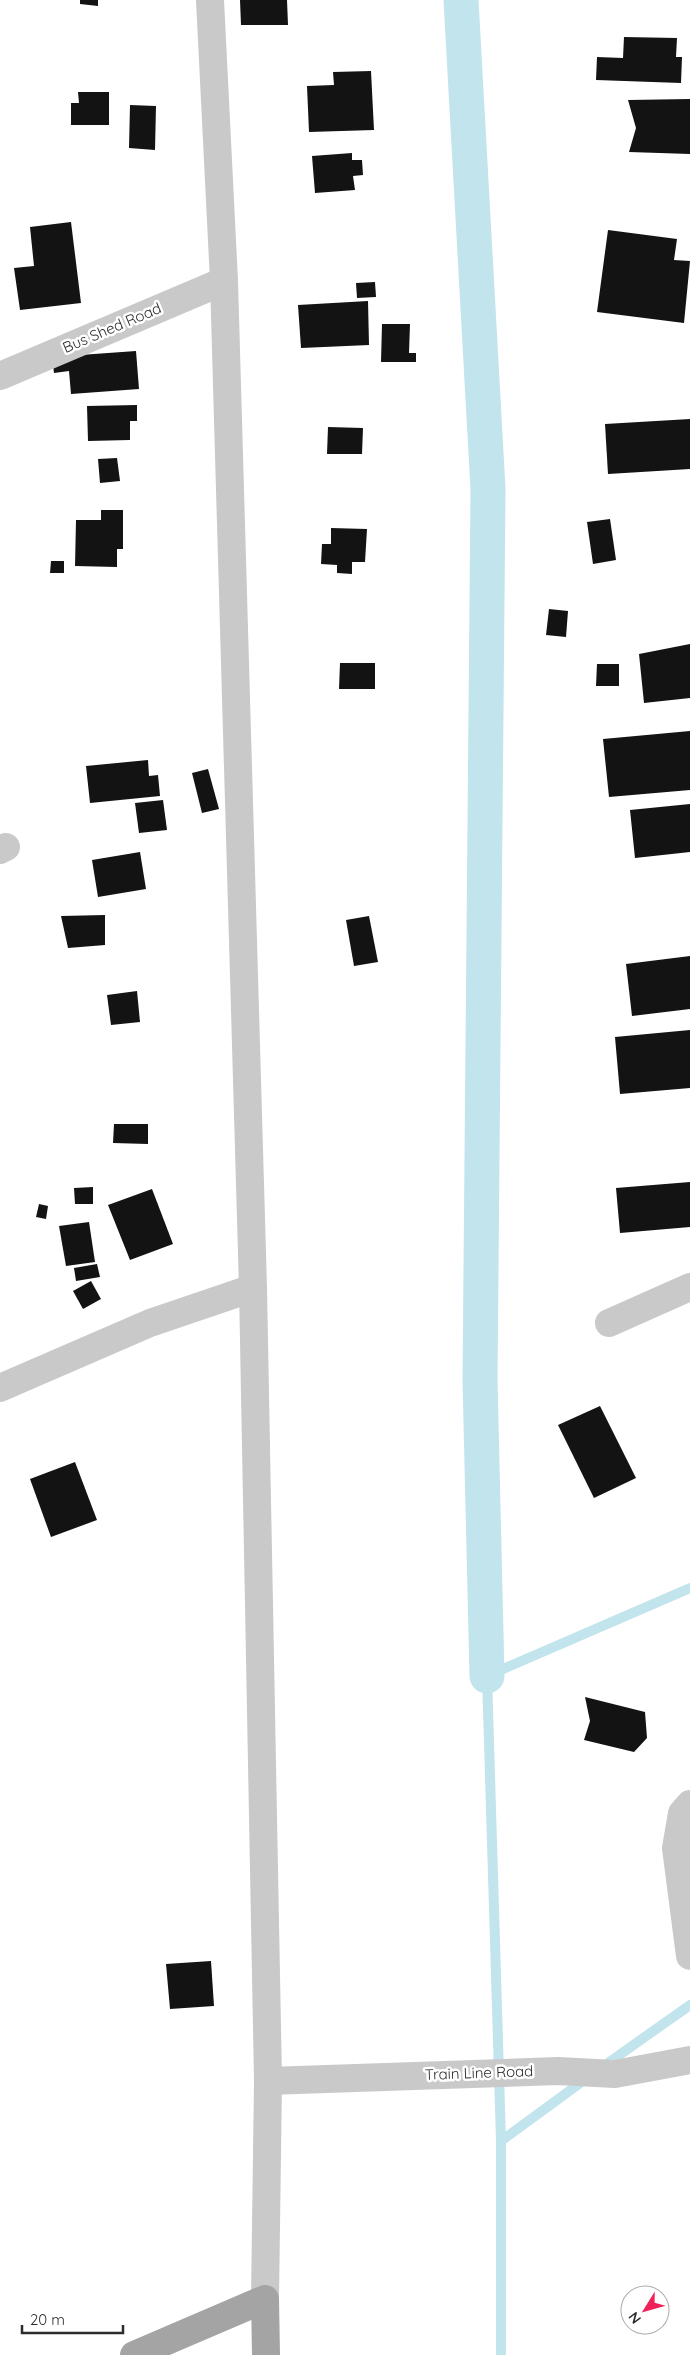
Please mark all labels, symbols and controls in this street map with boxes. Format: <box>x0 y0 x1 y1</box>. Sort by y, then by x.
street label: Bus Shed Road <box>60 298 164 357</box>
street label: Train Line Road <box>424 2061 534 2084</box>
north arrow <box>620 2285 670 2335</box>
scale bar <box>22 2302 124 2334</box>
text: N <box>624 2308 645 2327</box>
text: 20 m <box>30 2310 65 2329</box>

